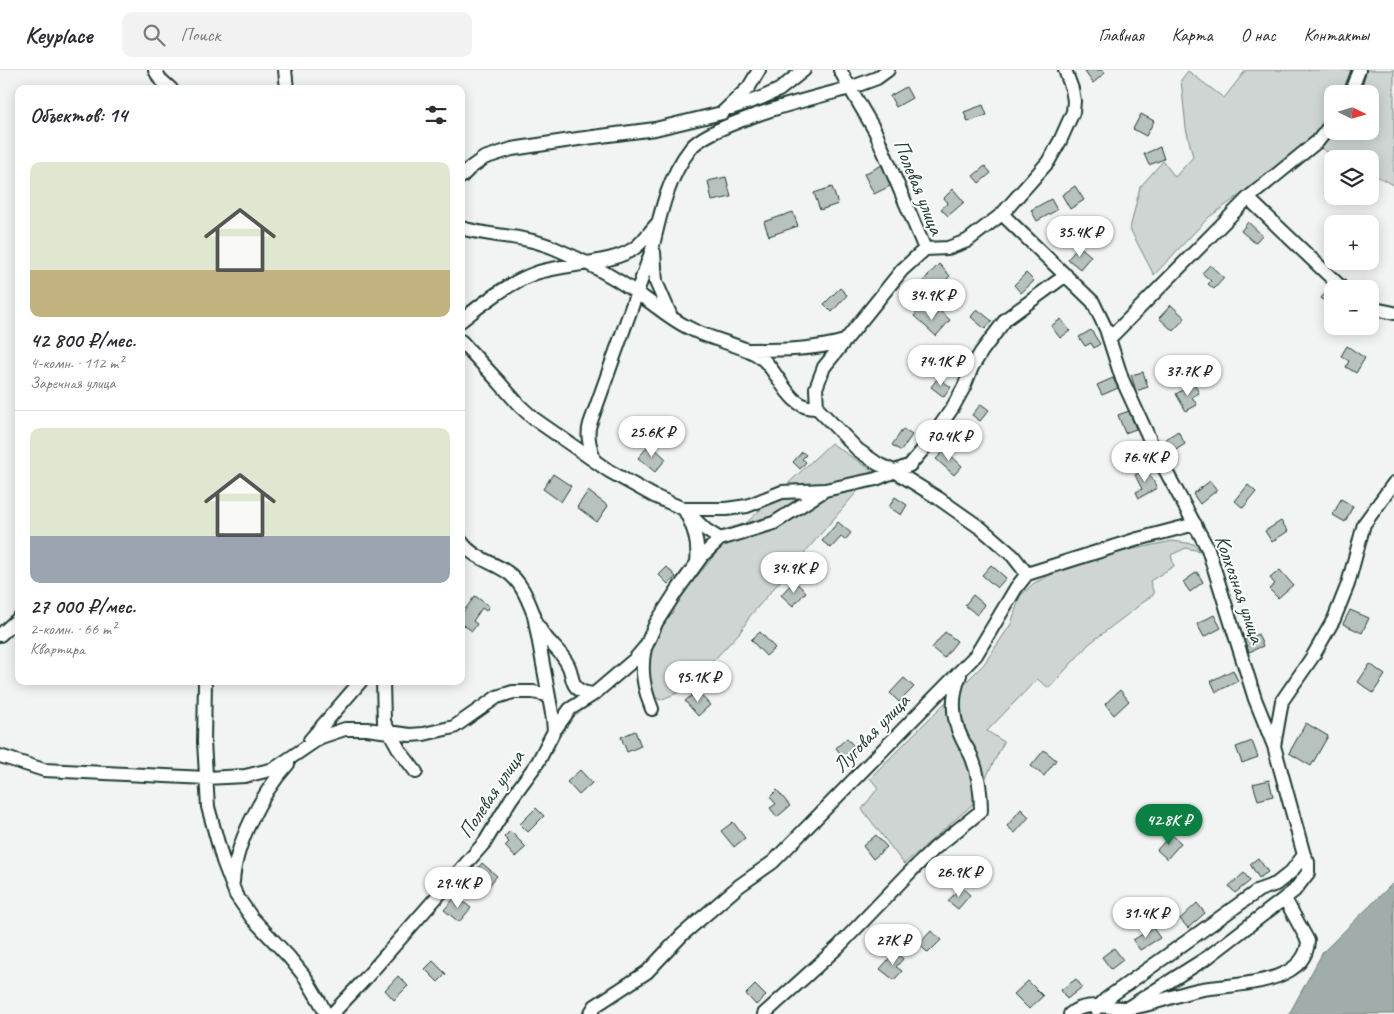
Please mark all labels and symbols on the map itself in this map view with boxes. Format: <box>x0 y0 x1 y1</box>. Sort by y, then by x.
north arrow <box>1324 85 1379 140</box>
street label: Полевая улица <box>888 136 951 240</box>
pin: 35.4K ₽ <box>1034 216 1126 258</box>
pin: 34.9K ₽ <box>886 278 978 321</box>
pin: 74.1K ₽ <box>895 344 987 387</box>
pin: 37.7K ₽ <box>1142 354 1234 397</box>
pin: 25.6K ₽ <box>606 416 698 458</box>
pin: 70.4K ₽ <box>903 420 995 462</box>
pin: 76.4K ₽ <box>1099 440 1191 483</box>
street label: Колхозная улица <box>1209 531 1271 648</box>
pin: 34.9K ₽ <box>748 552 840 594</box>
pin: 95.1K ₽ <box>652 660 744 703</box>
street label: Луговая улица <box>827 687 916 778</box>
street label: Полевая улица <box>452 744 531 843</box>
pin: 42.8K ₽ <box>1123 804 1215 846</box>
pin: 26.9K ₽ <box>913 856 1005 898</box>
pin: 29.4K ₽ <box>412 866 504 909</box>
pin: 31.4K ₽ <box>1100 896 1192 939</box>
pin: 27K ₽ <box>858 924 928 966</box>

